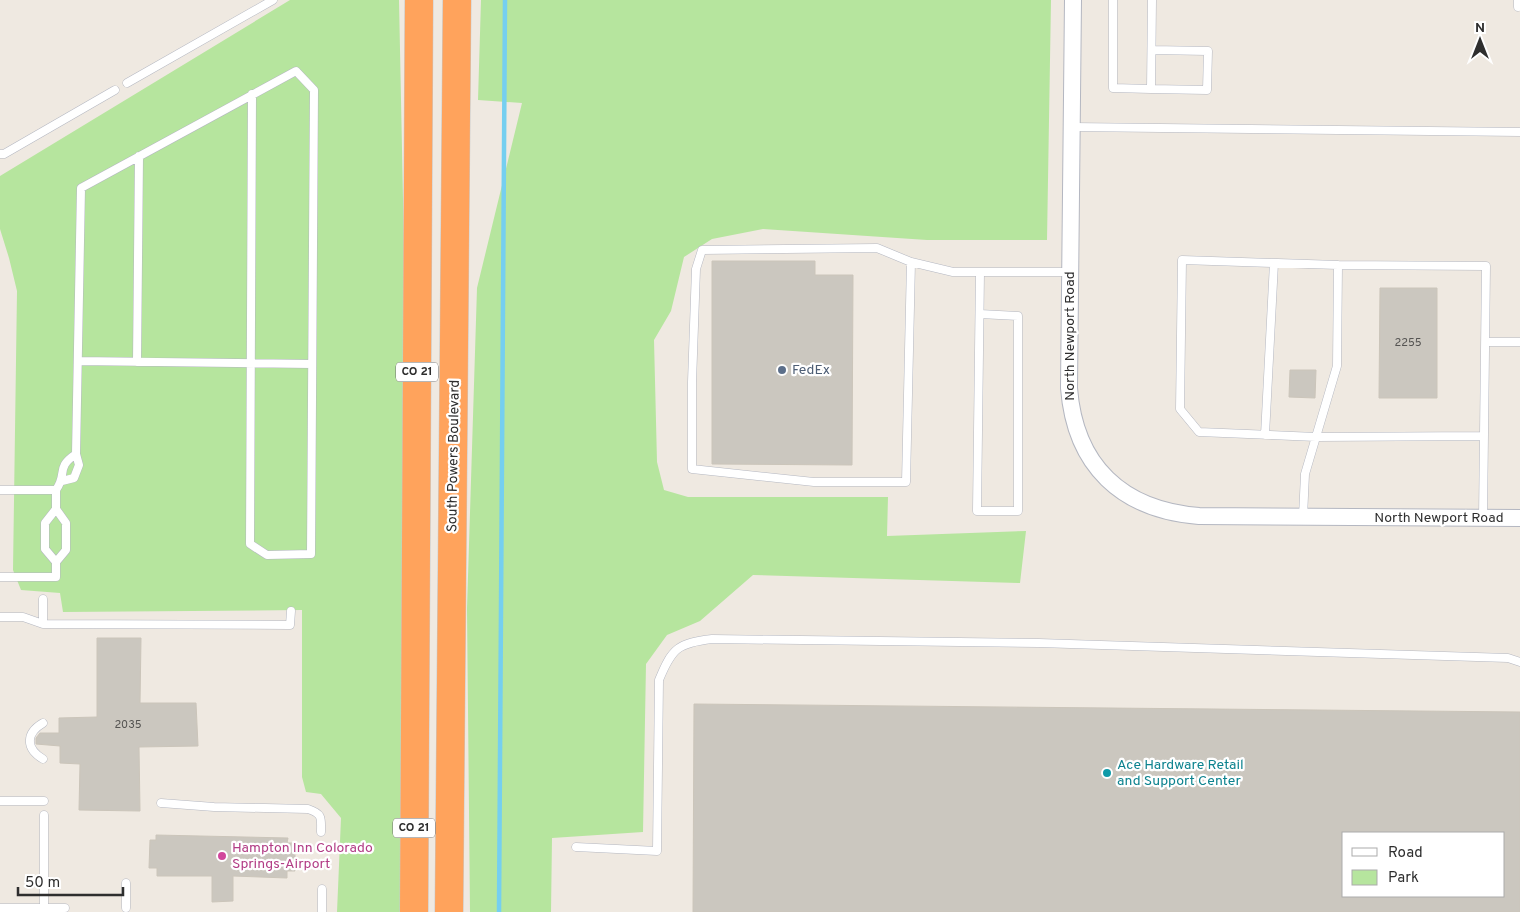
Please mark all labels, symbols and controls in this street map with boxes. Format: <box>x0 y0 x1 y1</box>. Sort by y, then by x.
north arrow <box>1455 15 1505 65</box>
text: N <box>1475 20 1485 37</box>
street label: North Newport Road <box>1062 271 1079 401</box>
house number: 2255 <box>1394 336 1422 350</box>
road number: CO 21 <box>396 362 438 382</box>
place label: FedEx <box>792 362 830 379</box>
marker: FedEx <box>776 364 788 376</box>
street label: South Powers Boulevard <box>444 380 464 532</box>
street label: North Newport Road <box>1374 510 1504 527</box>
house number: 2035 <box>114 718 142 732</box>
place label: Ace Hardware Retail and Support Center <box>1117 757 1244 790</box>
marker: Ace Hardware Retail and Support Center <box>1101 767 1113 779</box>
road number: CO 21 <box>393 818 435 838</box>
legend <box>1342 832 1505 897</box>
place label: Hampton Inn Colorado Springs-Airport <box>232 840 373 873</box>
text: Road <box>1388 844 1423 863</box>
marker: Hampton Inn Colorado Springs-Airport <box>216 850 228 862</box>
scale bar <box>18 864 122 896</box>
text: Park <box>1388 869 1419 888</box>
text: 50 m <box>25 874 60 893</box>

